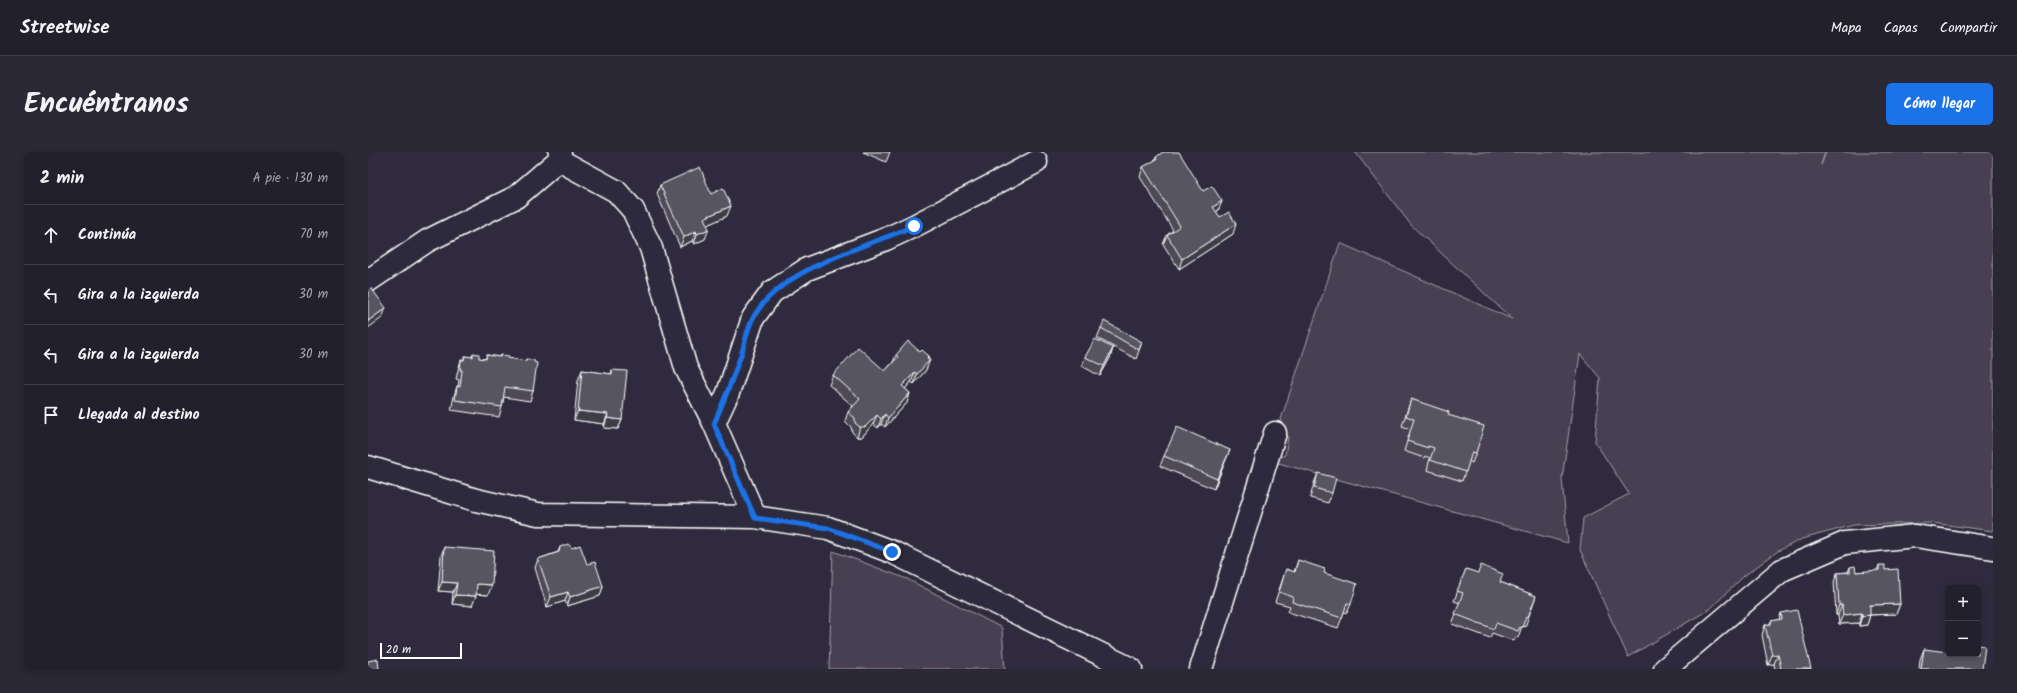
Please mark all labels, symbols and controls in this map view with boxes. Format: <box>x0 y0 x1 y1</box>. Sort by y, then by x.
text: Streetwise <box>20 13 110 43</box>
text: Mapa <box>1831 17 1862 39</box>
text: Capas <box>1884 17 1918 39</box>
text: Compartir <box>1940 17 1997 39</box>
text: Encuéntranos <box>24 82 189 127</box>
button: Cómo llegar <box>1886 83 1993 125</box>
text: 2 min <box>40 165 84 192</box>
text: A pie · 130 m <box>253 168 328 189</box>
route start <box>905 217 923 235</box>
text: Continúa <box>78 223 136 247</box>
icon: ahead <box>40 224 62 246</box>
text: 70 m <box>300 224 328 245</box>
text: Gira a la izquierda <box>78 283 199 307</box>
icon: left <box>40 284 62 306</box>
text: 30 m <box>299 284 328 305</box>
text: Gira a la izquierda <box>78 343 199 367</box>
icon: left <box>40 344 62 366</box>
text: 30 m <box>299 344 328 365</box>
text: Llegada al destino <box>78 403 200 427</box>
icon: arrive <box>40 404 62 426</box>
route end <box>883 543 901 561</box>
map controls <box>1945 585 1981 657</box>
button: + <box>1945 585 1981 621</box>
button: − <box>1945 621 1981 657</box>
scale bar <box>380 641 462 660</box>
text: 20 m <box>386 641 411 659</box>

